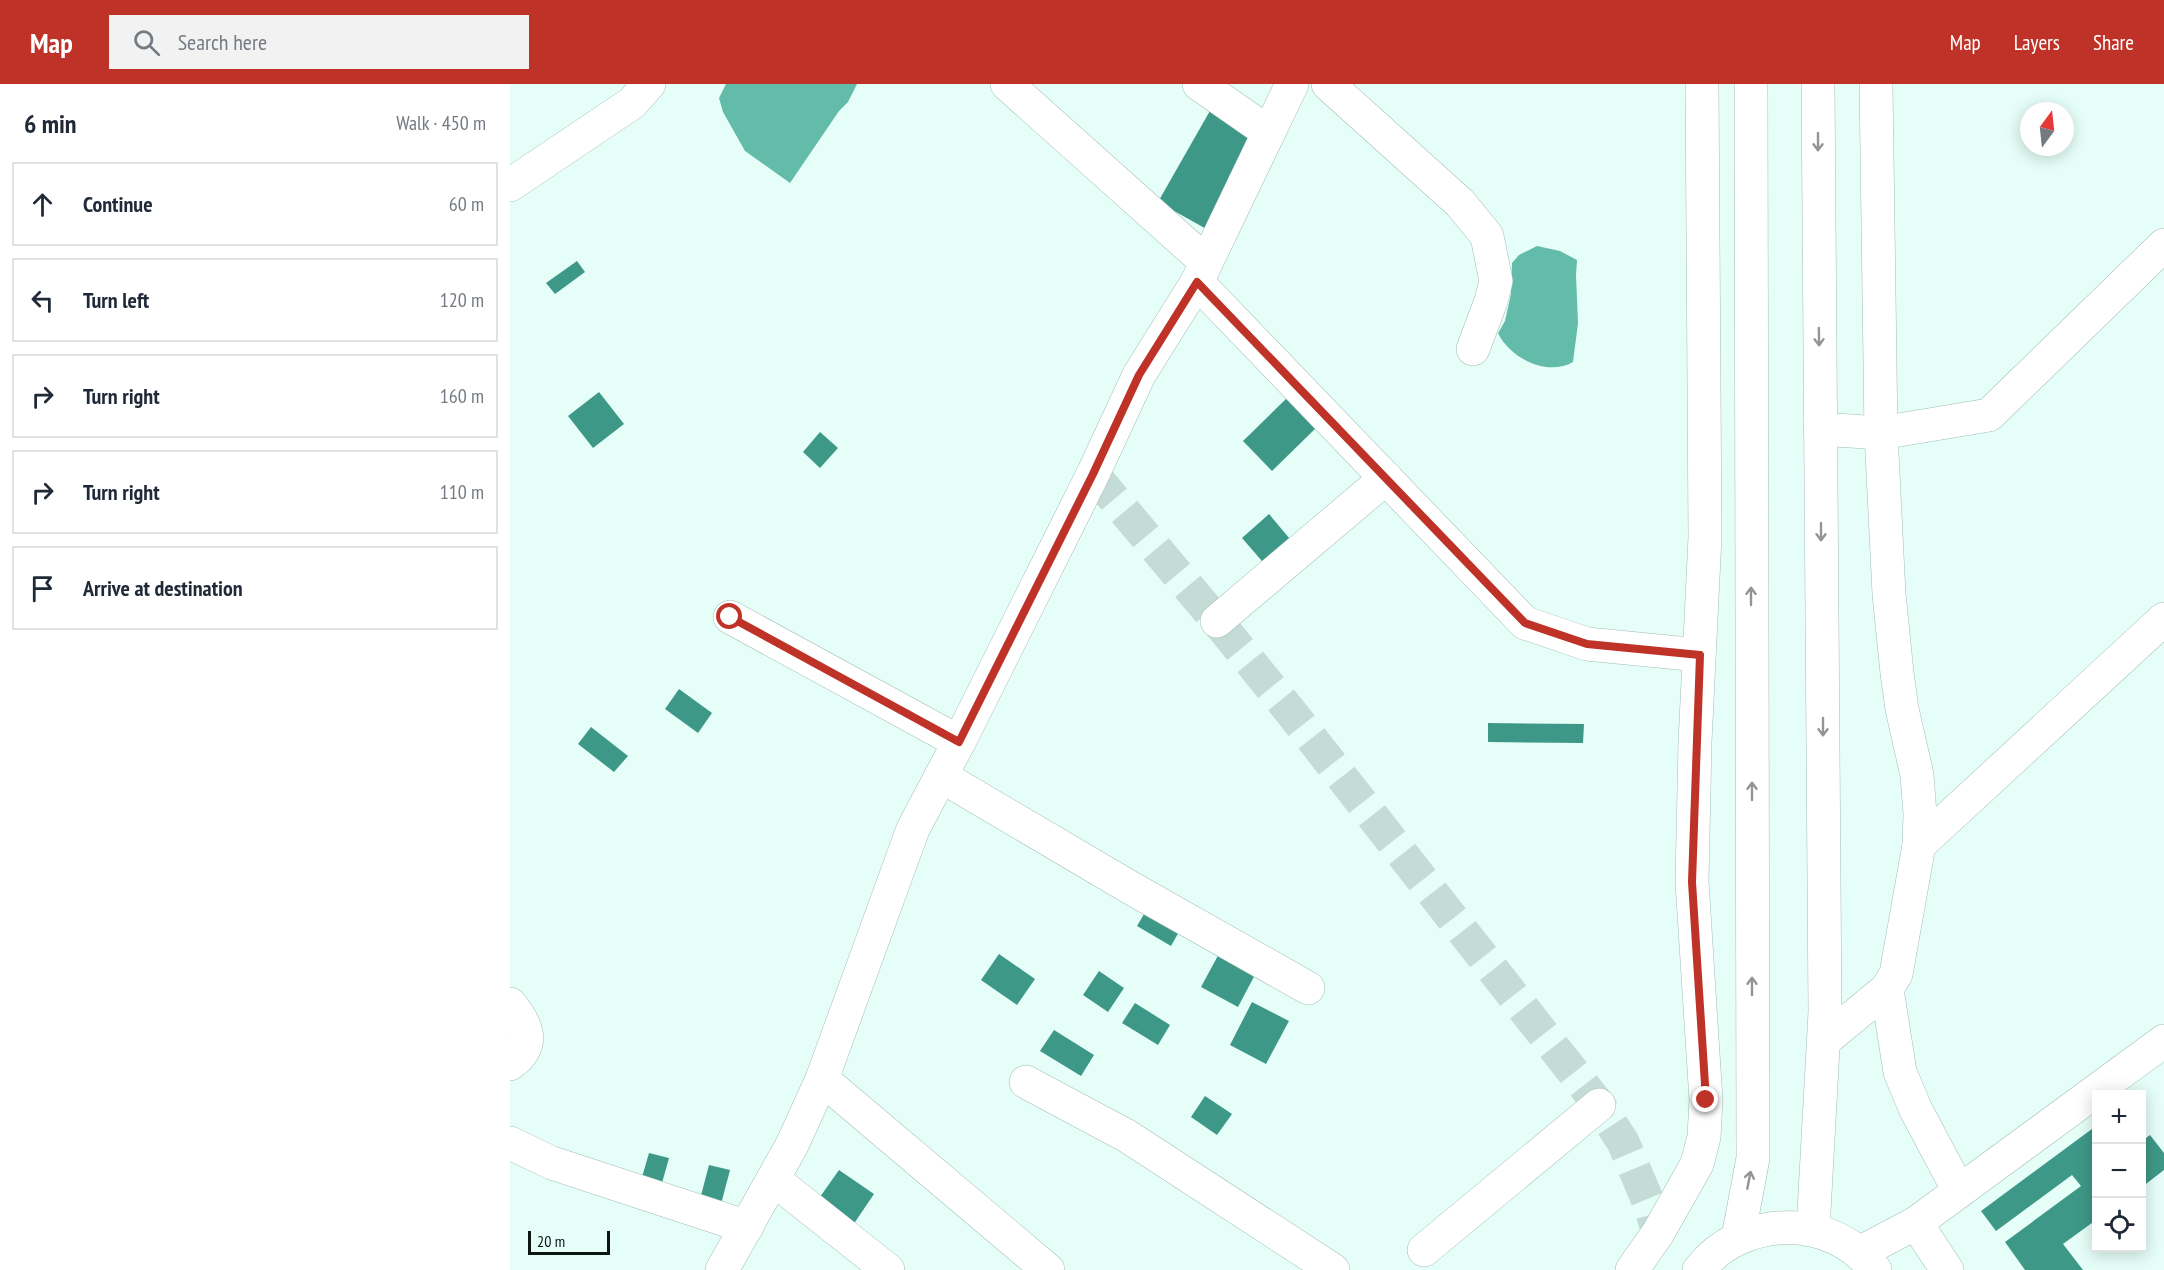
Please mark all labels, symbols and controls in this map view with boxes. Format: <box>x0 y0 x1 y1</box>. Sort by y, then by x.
search box <box>109 15 529 69</box>
text: Map <box>30 24 73 61</box>
icon: search <box>130 26 163 59</box>
text: Search here <box>178 28 267 56</box>
text: Map <box>1950 29 1981 56</box>
text: Layers <box>2014 29 2060 56</box>
text: Share <box>2093 29 2134 56</box>
north arrow <box>2020 102 2074 156</box>
text: 6 min <box>24 107 77 140</box>
text: Walk · 450 m <box>396 110 486 136</box>
one-way arrow <box>1812 132 1824 152</box>
icon: ahead <box>26 188 59 221</box>
text: Continue <box>83 190 153 218</box>
text: 60 m <box>449 191 484 217</box>
icon: left <box>26 284 59 317</box>
text: Turn left <box>83 286 149 314</box>
text: 120 m <box>440 287 484 313</box>
one-way arrow <box>1813 327 1825 347</box>
icon: right <box>26 380 59 413</box>
text: Turn right <box>83 382 160 410</box>
text: 160 m <box>440 383 484 409</box>
icon: right <box>26 476 59 509</box>
text: Turn right <box>83 478 160 506</box>
text: 110 m <box>440 479 484 505</box>
one-way arrow <box>1815 522 1827 542</box>
icon: arrive <box>26 572 59 605</box>
text: Arrive at destination <box>83 574 243 602</box>
one-way arrow <box>1745 586 1757 606</box>
route start <box>716 603 742 629</box>
one-way arrow <box>1817 717 1828 737</box>
one-way arrow <box>1746 781 1758 801</box>
one-way arrow <box>1746 976 1758 996</box>
route end <box>1692 1086 1718 1112</box>
map controls <box>2092 1090 2146 1252</box>
button: + <box>2092 1090 2146 1144</box>
button: − <box>2092 1144 2146 1198</box>
one-way arrow <box>1744 1171 1755 1190</box>
button: locate <box>2092 1198 2146 1252</box>
scale bar <box>528 1228 610 1256</box>
text: 20 m <box>537 1231 565 1251</box>

